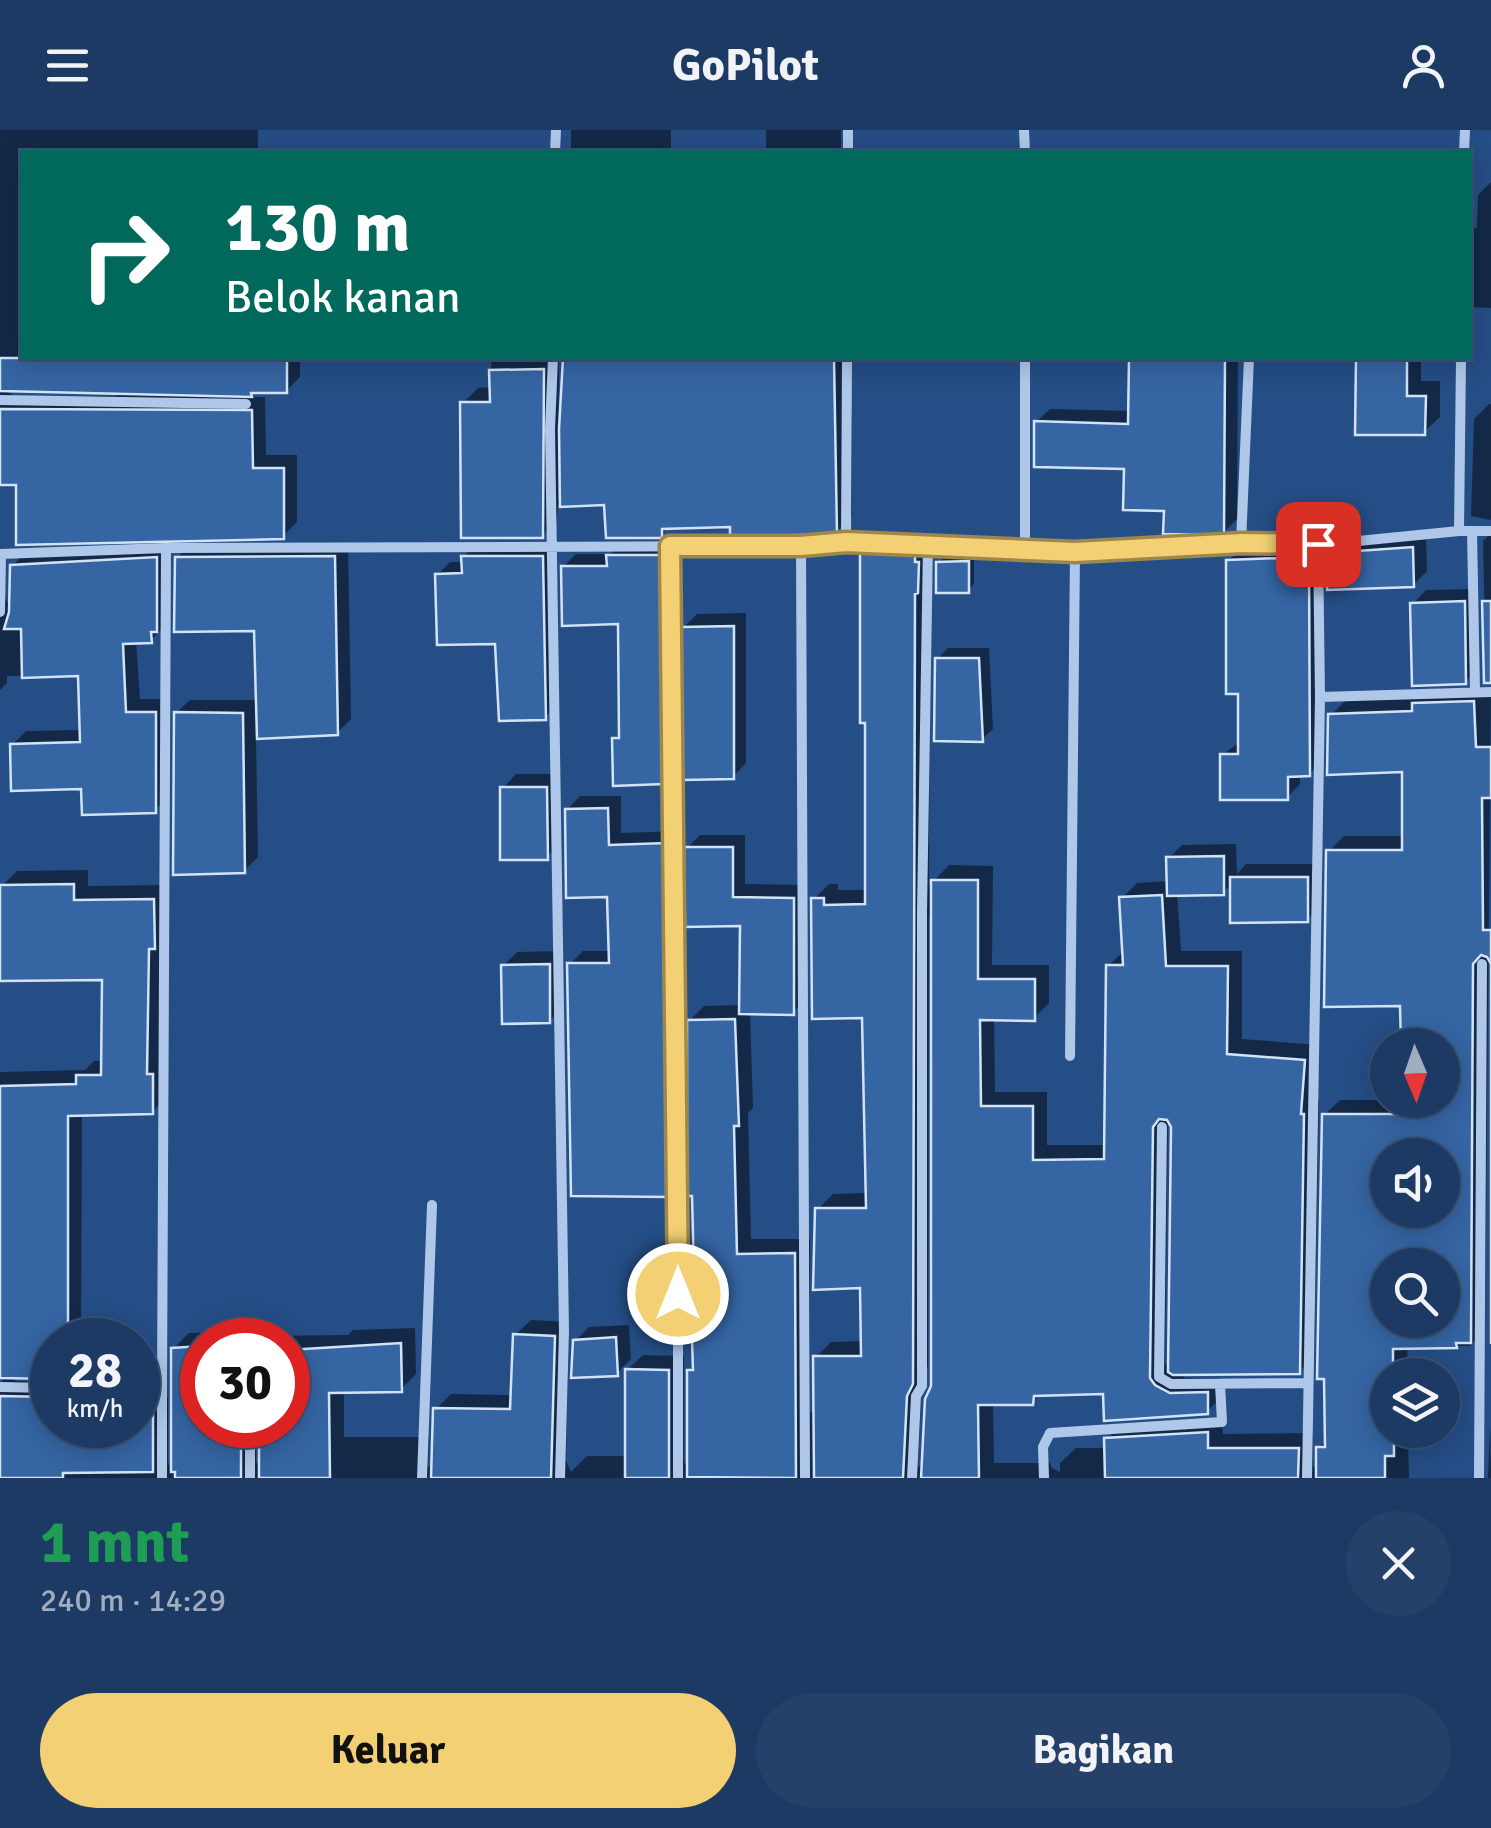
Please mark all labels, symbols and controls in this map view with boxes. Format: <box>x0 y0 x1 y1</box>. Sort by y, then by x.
icon: menu <box>40 38 95 93</box>
text: GoPilot <box>672 38 819 93</box>
icon: person <box>1396 38 1451 93</box>
text: 130 m <box>225 184 410 270</box>
icon: right <box>60 190 190 320</box>
text: Belok kanan <box>225 270 461 325</box>
pin <box>1276 502 1361 587</box>
icon: arrive <box>1291 517 1346 572</box>
north arrow <box>1370 1028 1460 1118</box>
map controls <box>1370 1028 1460 1448</box>
button: sound <box>1370 1138 1460 1228</box>
position arrow <box>626 1242 730 1346</box>
button: search <box>1370 1248 1460 1338</box>
speed limit sign: 30 <box>180 1318 310 1448</box>
text: 28 <box>68 1340 122 1402</box>
button: layers <box>1370 1358 1460 1448</box>
text: km/h <box>67 1393 123 1424</box>
text: 1 mnt <box>40 1506 189 1580</box>
button: close <box>1346 1511 1451 1616</box>
text: 240 m · 14:29 <box>40 1581 226 1620</box>
button: Keluar <box>40 1693 736 1808</box>
button: Bagikan <box>756 1693 1451 1808</box>

